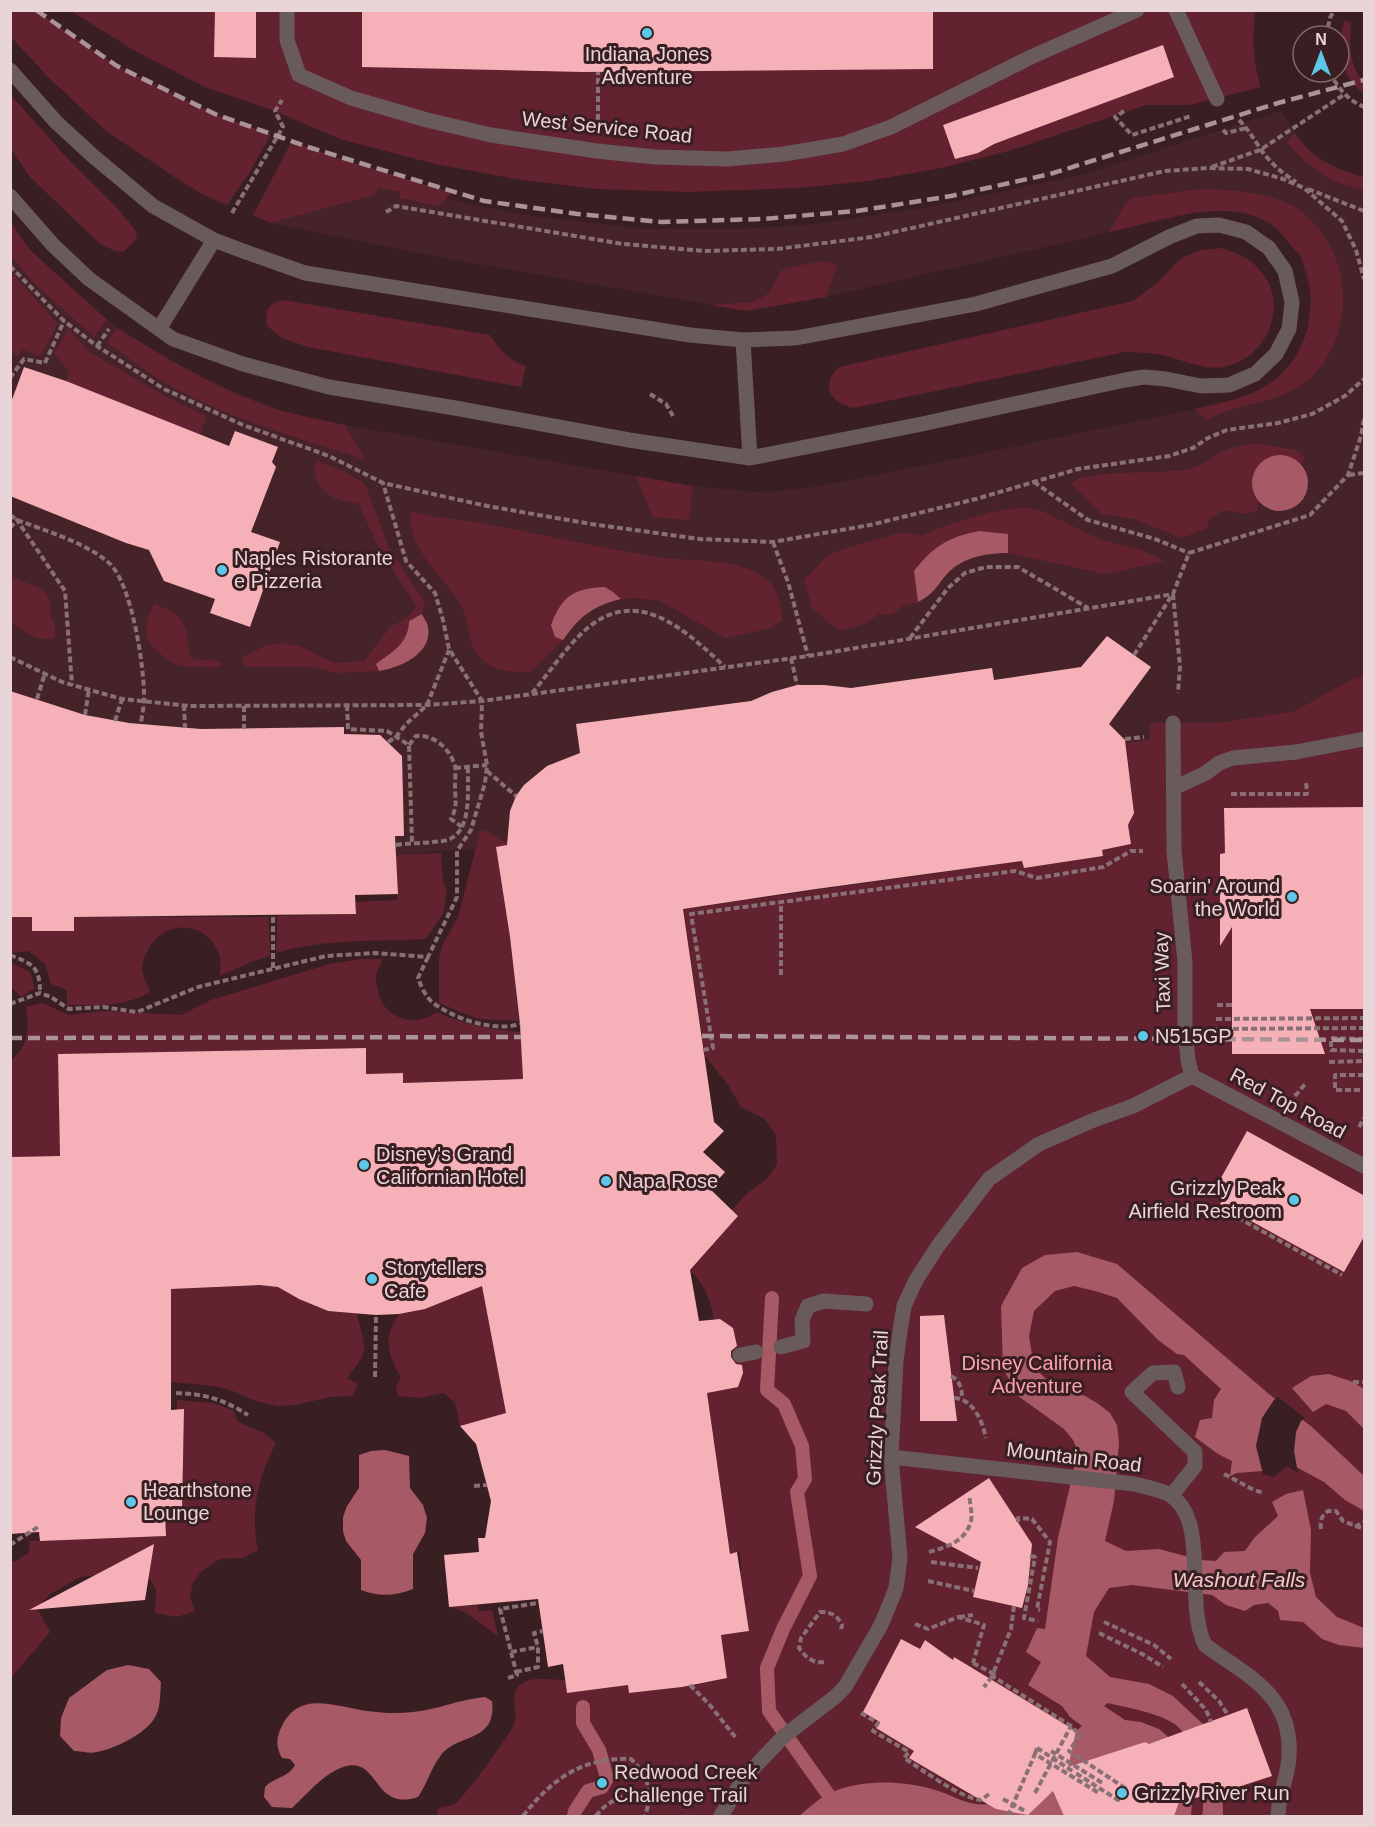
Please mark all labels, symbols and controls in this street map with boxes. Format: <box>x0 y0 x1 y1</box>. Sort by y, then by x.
north arrow <box>1291 24 1351 84</box>
marker: Indiana Jones Adventure <box>640 26 654 40</box>
text: N <box>1315 31 1327 48</box>
place label: Indiana Jones Adventure <box>585 43 709 88</box>
street label: West Service Road <box>521 107 693 147</box>
place label: Naples Ristorante e Pizzeria <box>234 547 393 592</box>
marker: Naples Ristorante e Pizzeria <box>215 563 229 577</box>
place label: Soarin' Around the World <box>1149 875 1280 920</box>
marker: Soarin' Around the World <box>1285 890 1299 904</box>
street label: Taxi Way <box>1150 931 1174 1013</box>
place label: N515GP <box>1155 1025 1232 1047</box>
marker: N515GP <box>1136 1029 1150 1043</box>
street label: Red Top Road <box>1227 1063 1349 1143</box>
place label: Disney's Grand Californian Hotel <box>376 1143 524 1188</box>
marker: Disney's Grand Californian Hotel <box>357 1158 371 1172</box>
place label: Napa Rose <box>618 1170 718 1192</box>
marker: Napa Rose <box>599 1174 613 1188</box>
place label: Grizzly Peak Airfield Restroom <box>1129 1177 1283 1222</box>
marker: Grizzly Peak Airfield Restroom <box>1287 1193 1301 1207</box>
place label: Storytellers Cafe <box>384 1257 484 1302</box>
marker: Storytellers Cafe <box>365 1272 379 1286</box>
street label: Grizzly Peak Trail <box>862 1330 892 1486</box>
park label: Disney California Adventure <box>961 1352 1113 1397</box>
street label: Mountain Road <box>1005 1438 1143 1476</box>
place label: Hearthstone Lounge <box>143 1479 252 1524</box>
marker: Hearthstone Lounge <box>124 1495 138 1509</box>
water label: Washout Falls <box>1173 1568 1306 1591</box>
place label: Redwood Creek Challenge Trail <box>614 1761 758 1806</box>
marker: Redwood Creek Challenge Trail <box>595 1776 609 1790</box>
place label: Grizzly River Run <box>1134 1782 1290 1804</box>
marker: Grizzly River Run <box>1115 1786 1129 1800</box>

